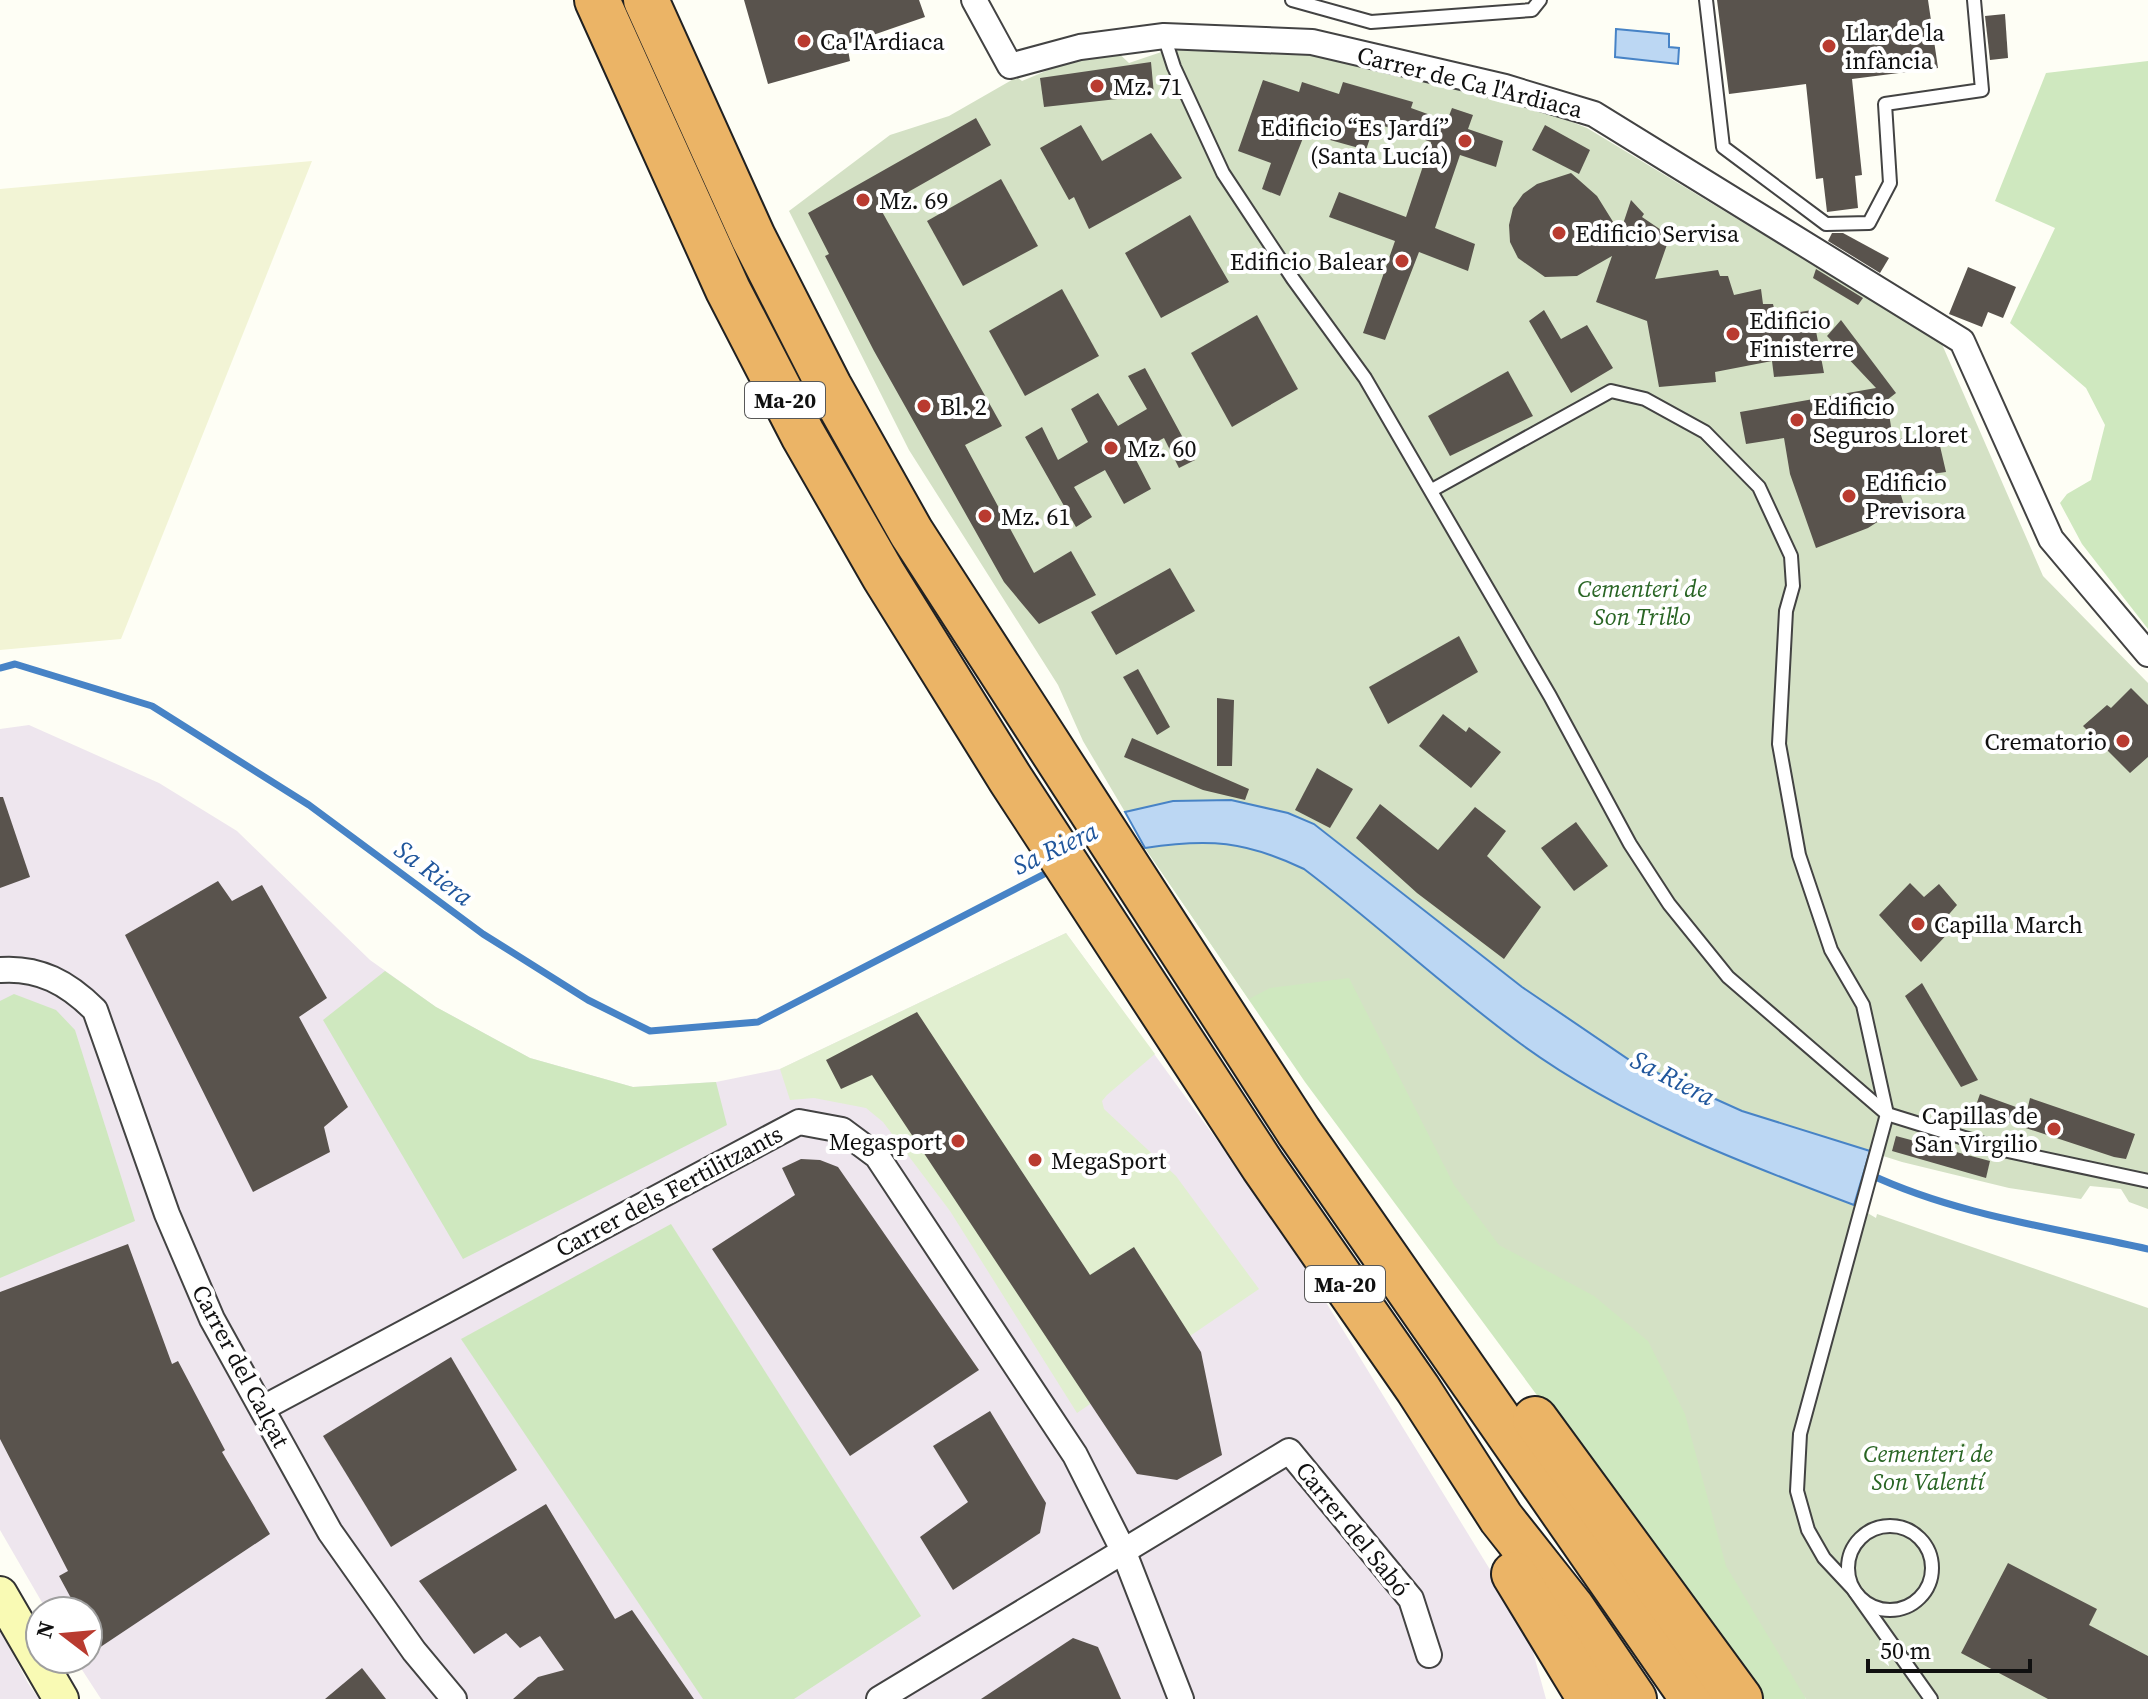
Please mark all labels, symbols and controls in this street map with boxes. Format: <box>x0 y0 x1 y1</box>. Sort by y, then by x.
place label: Llar de la infància <box>1845 16 1945 77</box>
place label: Ca l'Ardiaca <box>820 25 946 58</box>
marker: Ca l'Ardiaca <box>795 32 813 50</box>
marker: Llar de la infància <box>1820 37 1838 55</box>
street label: Carrer de Ca l'Ardiaca <box>1354 38 1587 126</box>
place label: Mz. 71 <box>1113 70 1182 103</box>
marker: Mz. 71 <box>1088 77 1106 95</box>
place label: Edificio “Es Jardí” (Santa Lucía) <box>1260 111 1449 172</box>
marker: Edificio “Es Jardí” (Santa Lucía) <box>1456 132 1474 150</box>
place label: Mz. 69 <box>879 184 948 217</box>
marker: Mz. 69 <box>854 191 872 209</box>
place label: Edificio Servisa <box>1575 217 1740 250</box>
marker: Edificio Servisa <box>1550 224 1568 242</box>
place label: Edificio Balear <box>1230 245 1386 278</box>
marker: Edificio Balear <box>1393 252 1411 270</box>
place label: Edificio Finisterre <box>1749 304 1854 365</box>
marker: Edificio Finisterre <box>1724 325 1742 343</box>
road number: Ma-20 <box>745 382 825 418</box>
place label: Bl. 2 <box>940 390 987 423</box>
place label: Edificio Seguros Lloret <box>1813 390 1968 451</box>
marker: Bl. 2 <box>915 397 933 415</box>
marker: Edificio Seguros Lloret <box>1788 411 1806 429</box>
place label: Mz. 60 <box>1127 432 1196 465</box>
marker: Mz. 60 <box>1102 439 1120 457</box>
place label: Edificio Previsora <box>1865 466 1967 527</box>
marker: Edificio Previsora <box>1840 487 1858 505</box>
place label: Mz. 61 <box>1001 500 1070 533</box>
marker: Mz. 61 <box>976 507 994 525</box>
park label: Cementeri de Son Tril·lo <box>1577 572 1707 633</box>
place label: Crematorio <box>1984 725 2107 758</box>
marker: Crematorio <box>2114 732 2132 750</box>
water label: Sa Riera <box>1007 812 1104 883</box>
water label: Sa Riera <box>387 831 481 915</box>
place label: Capilla March <box>1934 908 2083 941</box>
marker: Capilla March <box>1909 915 1927 933</box>
water label: Sa Riera <box>1625 1041 1722 1115</box>
place label: Capillas de San Virgilio <box>1915 1099 2038 1160</box>
street label: Carrer dels Fertilitzants <box>550 1117 788 1265</box>
marker: Capillas de San Virgilio <box>2045 1120 2063 1138</box>
place label: Megasport <box>829 1125 942 1158</box>
marker: Megasport <box>949 1132 967 1150</box>
place label: MegaSport <box>1051 1144 1166 1177</box>
marker: MegaSport <box>1026 1151 1044 1169</box>
road number: Ma-20 <box>1305 1266 1385 1302</box>
street label: Carrer del Calçat <box>184 1279 298 1453</box>
park label: Cementeri de Son Valentí <box>1863 1437 1993 1498</box>
street label: Carrer del Sabó <box>1288 1454 1418 1604</box>
north arrow <box>24 1595 104 1675</box>
text: N <box>28 1618 61 1641</box>
scale bar <box>1868 1623 2030 1673</box>
text: 50 m <box>1880 1634 1931 1667</box>

